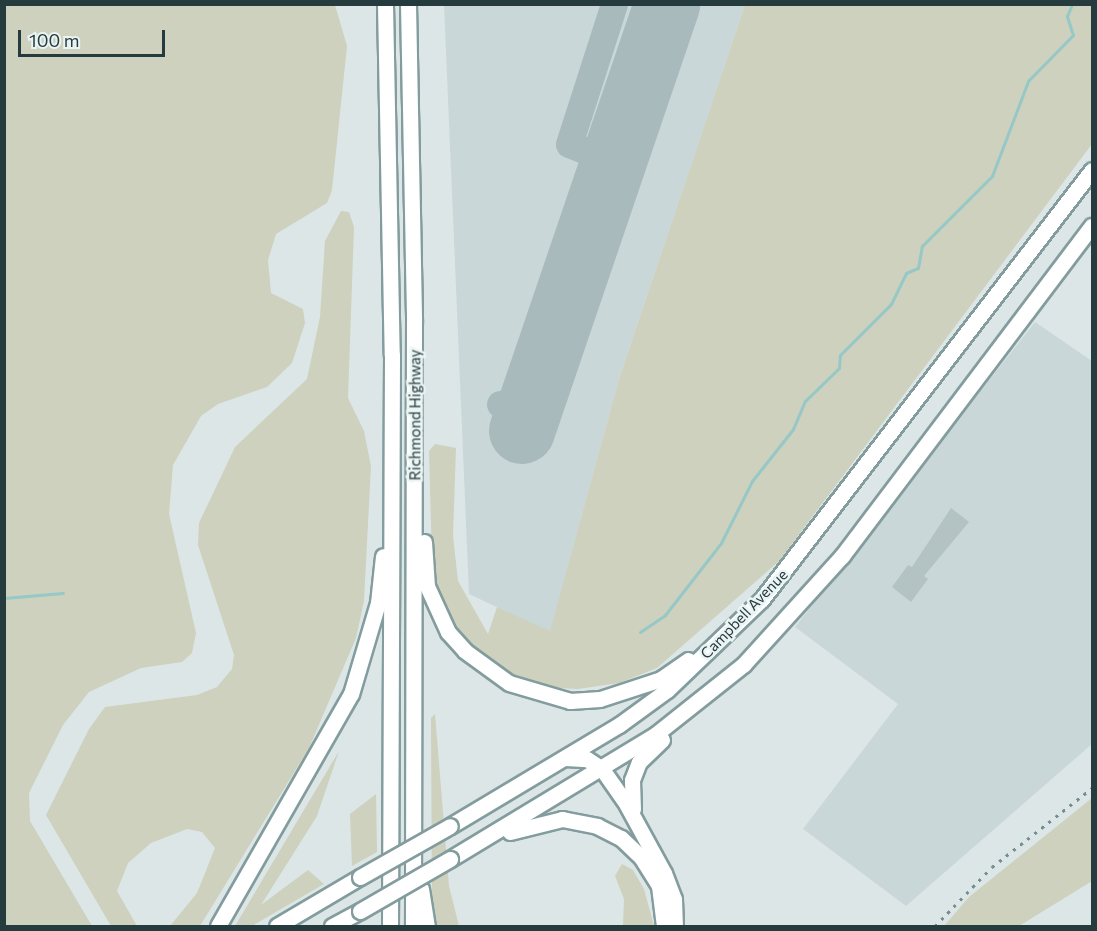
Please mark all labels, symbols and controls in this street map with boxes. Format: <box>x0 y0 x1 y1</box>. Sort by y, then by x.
scale bar <box>21 18 168 56</box>
text: 100 m <box>29 29 79 51</box>
street label: Richmond Highway <box>406 349 424 481</box>
street label: Campbell Avenue <box>697 566 791 662</box>

